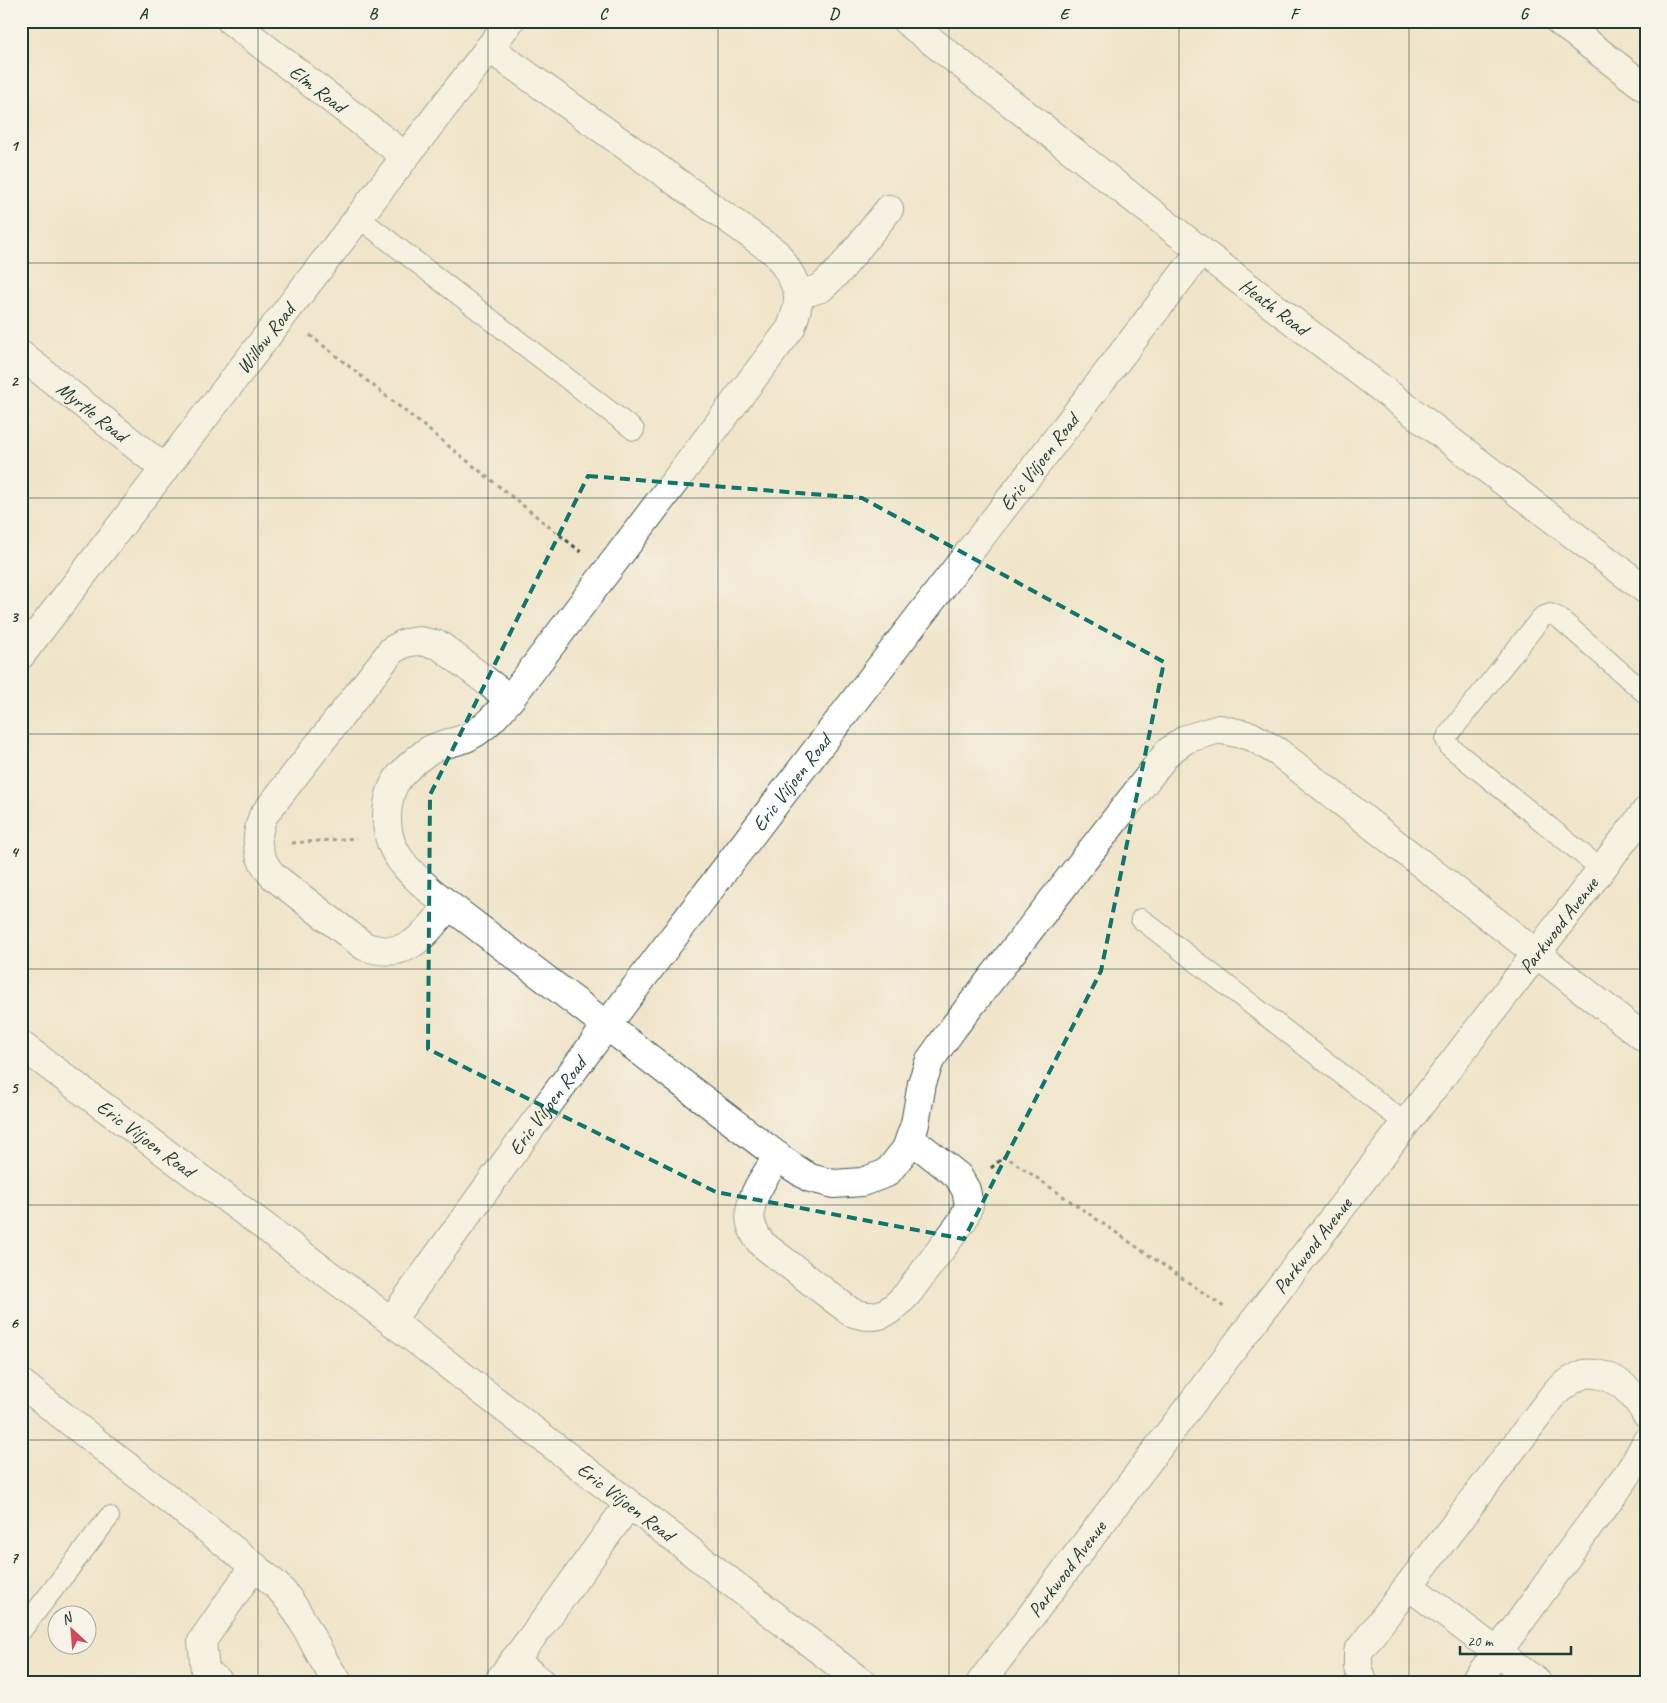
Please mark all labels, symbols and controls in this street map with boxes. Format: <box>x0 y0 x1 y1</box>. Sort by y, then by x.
text: A <box>139 4 149 24</box>
text: B <box>369 4 379 24</box>
text: C <box>599 4 609 24</box>
text: D <box>829 4 840 24</box>
text: E <box>1060 4 1071 24</box>
text: F <box>1290 4 1301 24</box>
text: G <box>1520 4 1530 24</box>
street label: Elm Road <box>284 59 353 120</box>
text: 1 <box>10 136 19 156</box>
street label: Heath Road <box>1234 273 1316 343</box>
street label: Willow Road <box>231 296 303 379</box>
text: 2 <box>10 371 19 391</box>
street label: Myrtle Road <box>52 376 135 449</box>
street label: Eric Viljoen Road <box>994 406 1086 516</box>
text: 3 <box>10 607 19 627</box>
street label: Eric Viljoen Road <box>747 727 839 836</box>
text: 4 <box>10 842 19 862</box>
street label: Parkwood Avenue <box>1514 871 1605 979</box>
street label: Eric Viljoen Road <box>503 1050 594 1160</box>
text: 5 <box>11 1078 20 1098</box>
street label: Eric Viljoen Road <box>92 1094 202 1185</box>
street label: Parkwood Avenue <box>1268 1191 1358 1299</box>
text: 6 <box>10 1313 19 1333</box>
street label: Eric Viljoen Road <box>572 1457 682 1549</box>
street label: Parkwood Avenue <box>1022 1514 1113 1622</box>
text: 7 <box>10 1548 19 1568</box>
north arrow <box>48 1606 98 1656</box>
text: N <box>59 1608 76 1628</box>
scale bar <box>1460 1623 1571 1655</box>
text: 20 m <box>1467 1632 1494 1651</box>

